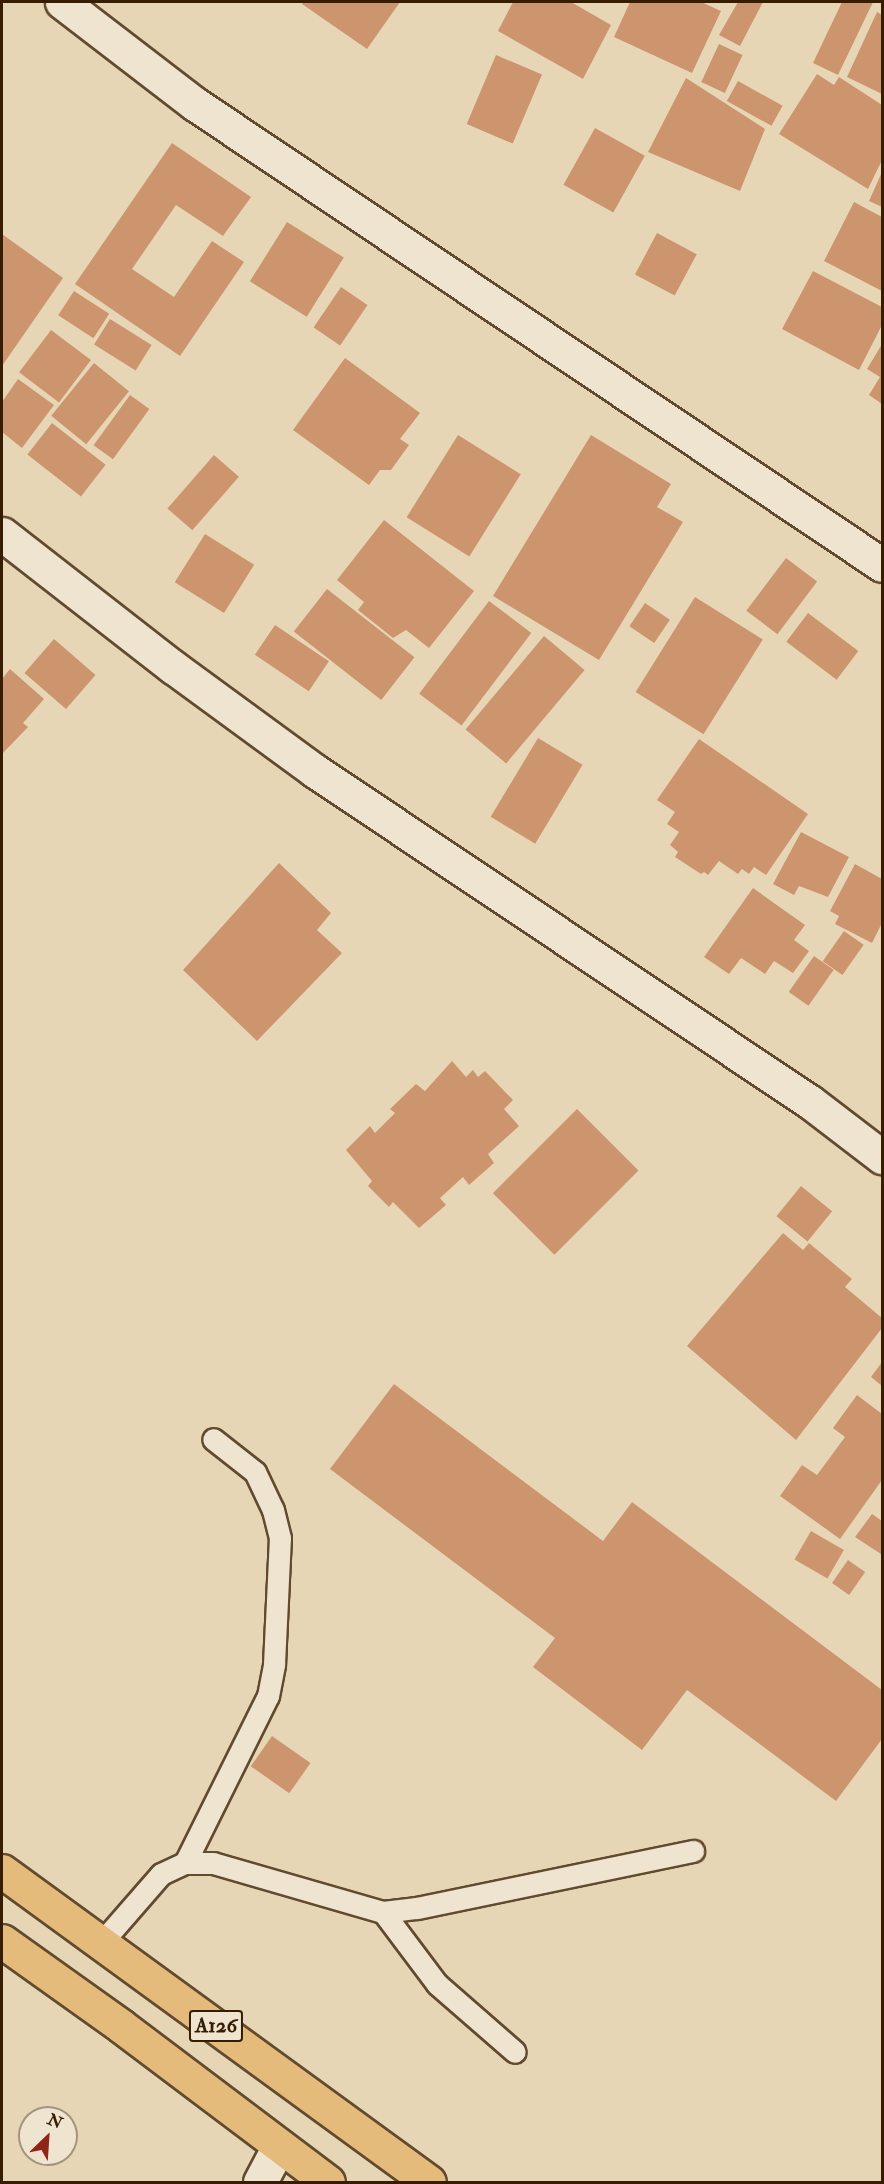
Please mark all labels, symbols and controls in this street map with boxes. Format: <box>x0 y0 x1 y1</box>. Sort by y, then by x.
road number: A126 <box>188 2008 244 2044</box>
north arrow <box>18 2106 78 2166</box>
text: N <box>44 2109 65 2134</box>

